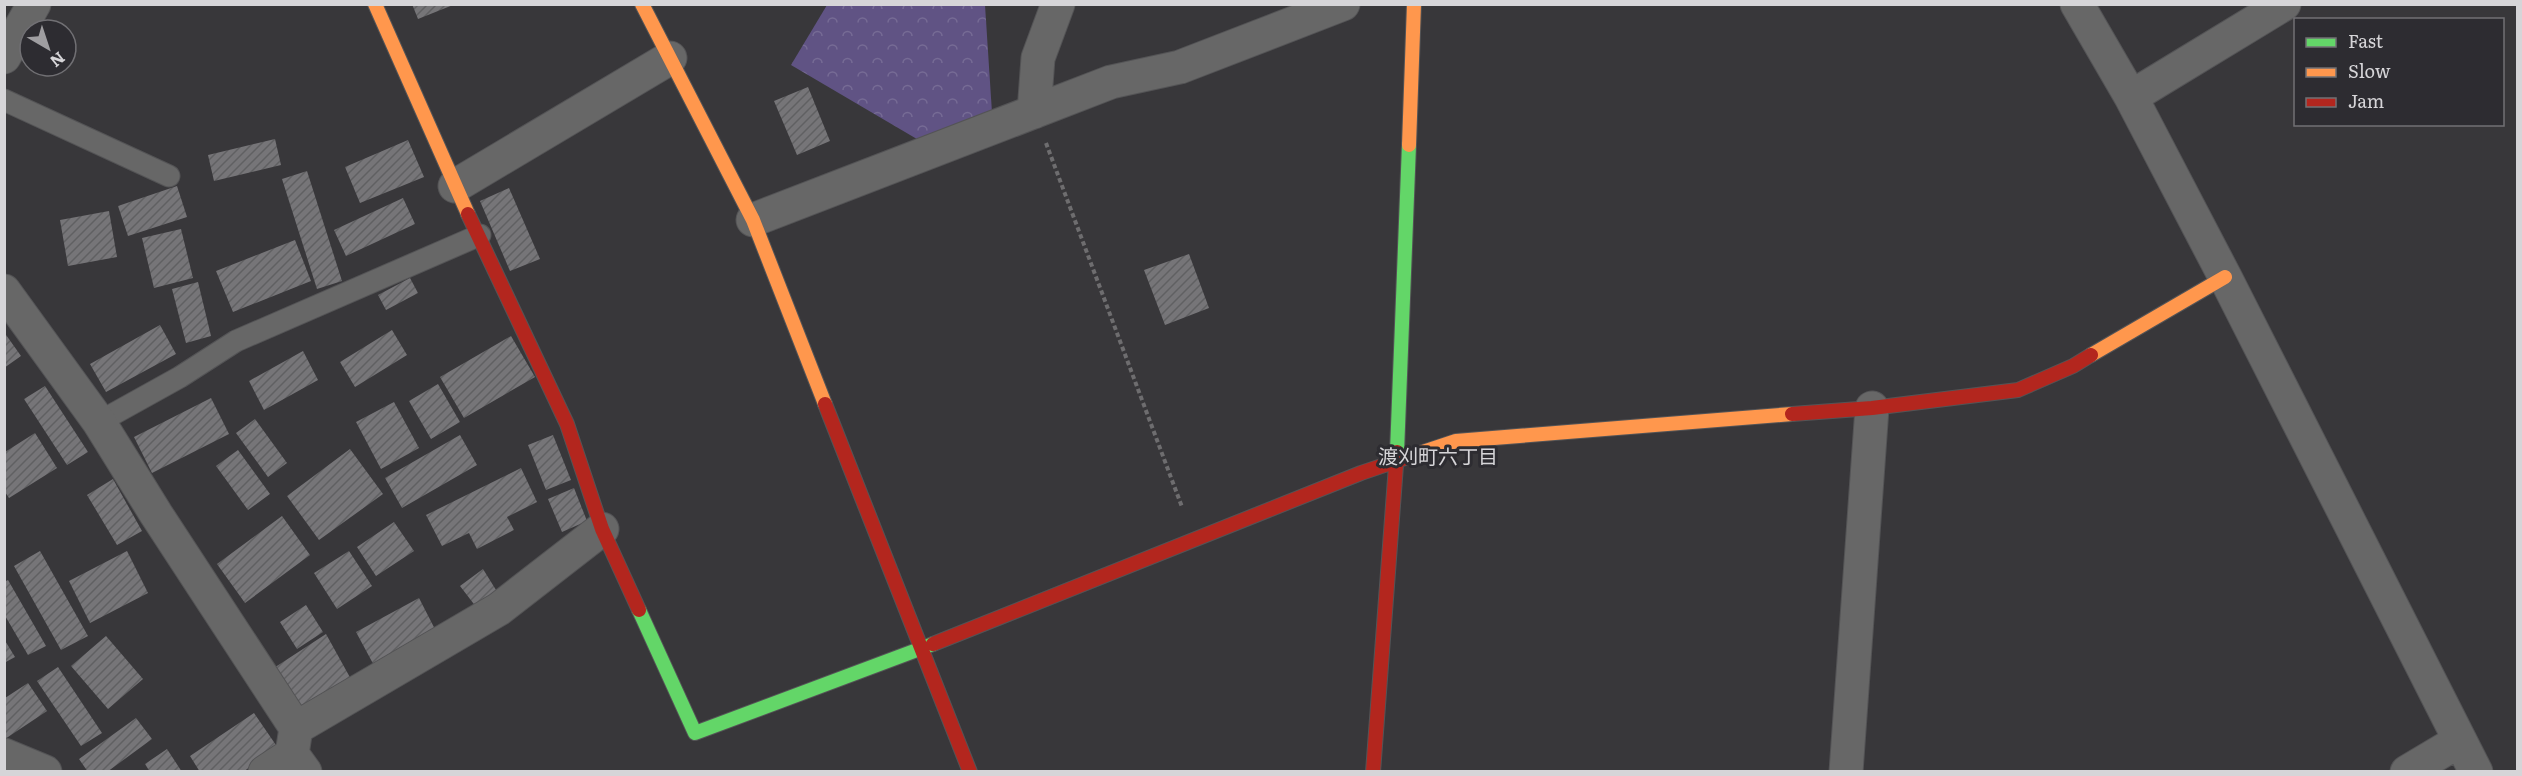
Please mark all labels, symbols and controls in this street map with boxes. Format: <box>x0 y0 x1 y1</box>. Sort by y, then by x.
north arrow <box>18 18 78 78</box>
legend <box>2294 18 2504 126</box>
text: Fast <box>2348 27 2384 54</box>
text: N <box>45 47 71 74</box>
text: Slow <box>2348 57 2391 84</box>
text: Jam <box>2348 87 2384 114</box>
district label: 渡刈町六丁目 <box>1378 440 1498 470</box>

